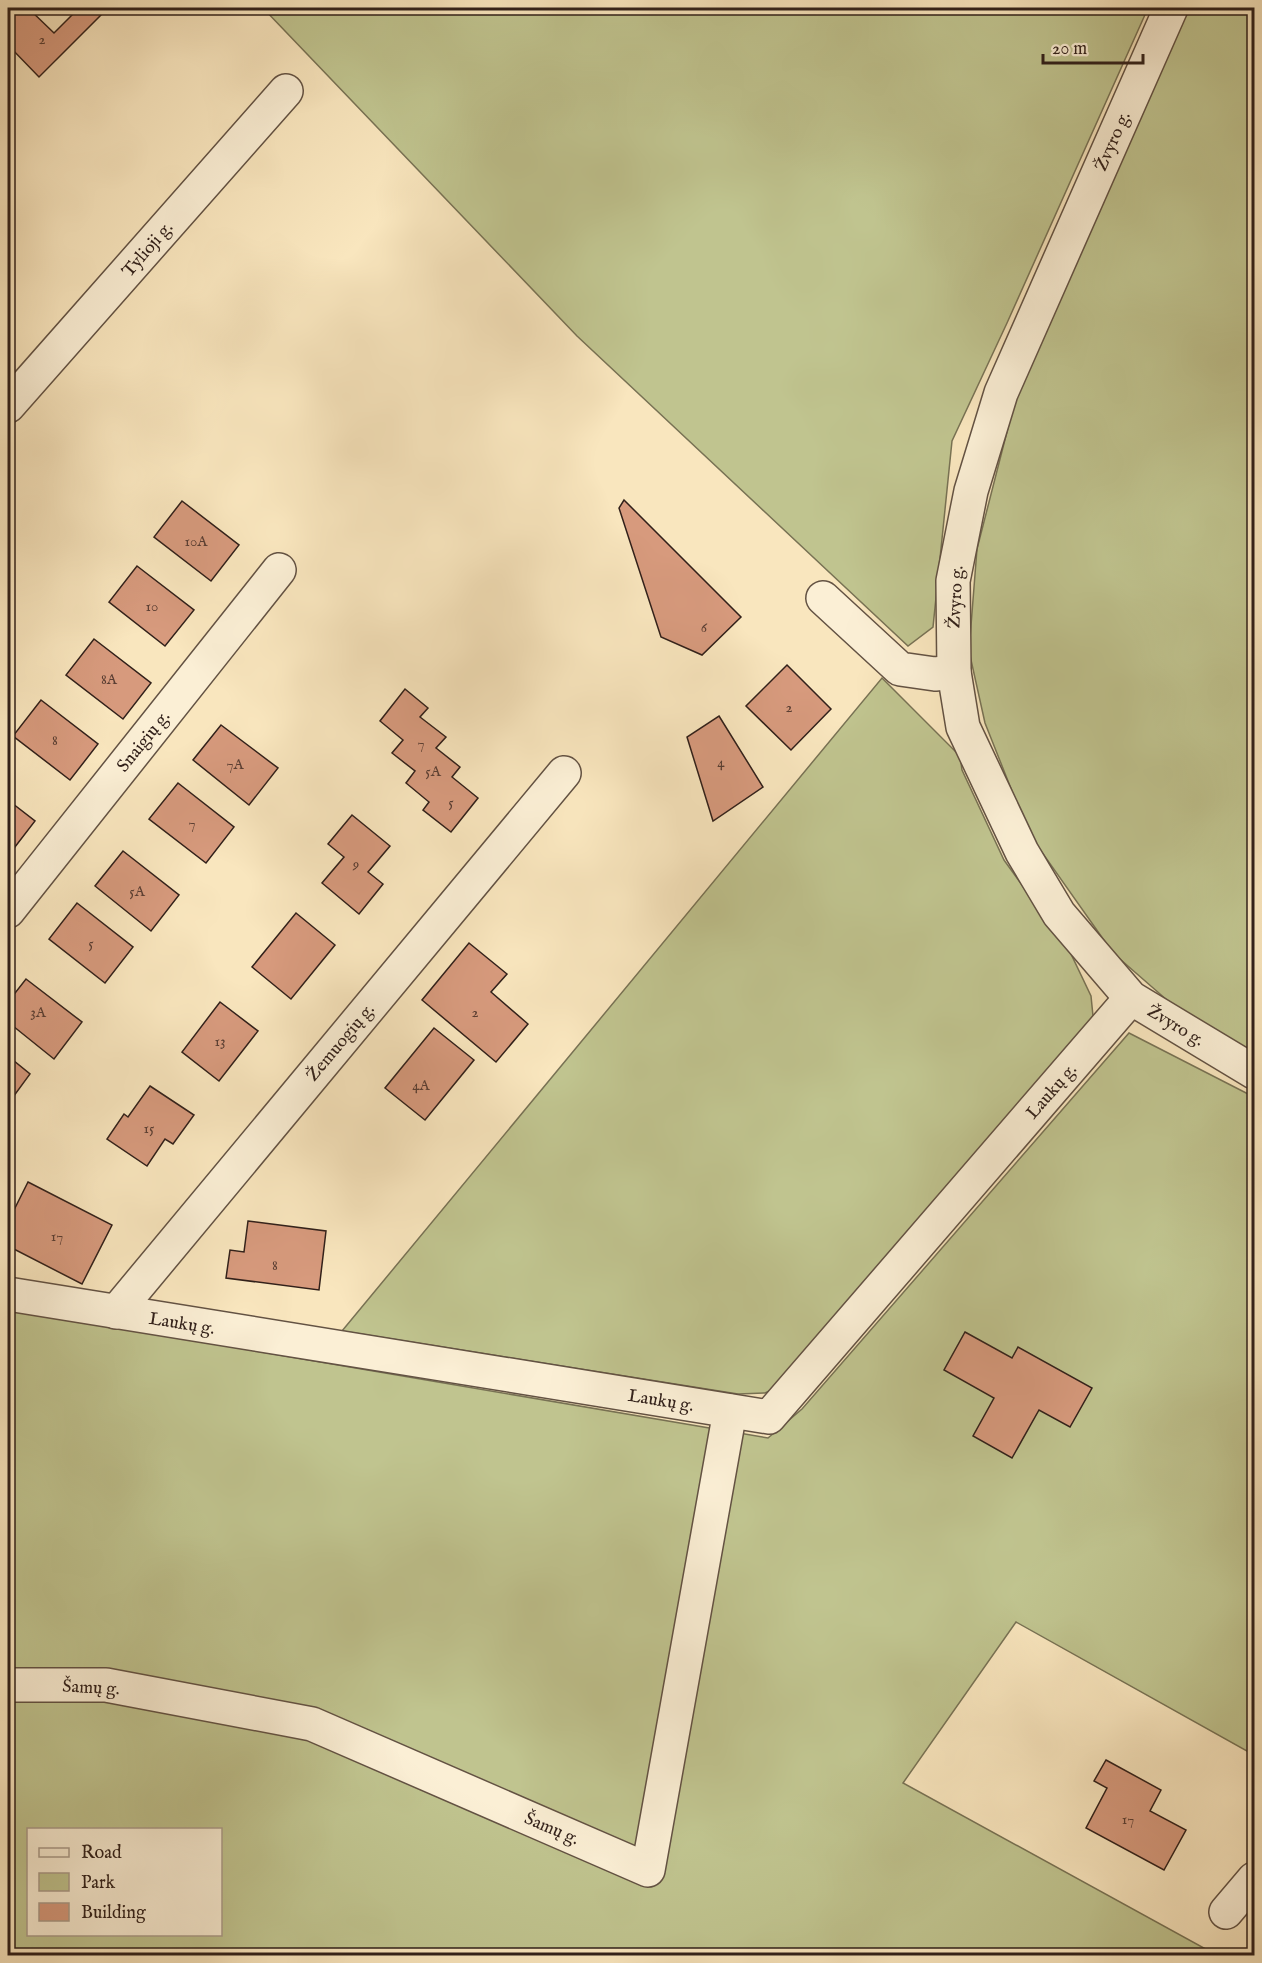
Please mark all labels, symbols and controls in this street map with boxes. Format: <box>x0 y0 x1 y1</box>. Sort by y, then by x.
scale bar <box>1043 27 1144 65</box>
house number: 2 <box>38 30 46 49</box>
text: 20 m <box>1052 38 1087 61</box>
street label: Žvyro g. <box>1089 108 1137 175</box>
street label: Tylioji g. <box>118 217 179 283</box>
house number: 10A <box>184 532 208 551</box>
street label: Žvyro g. <box>942 565 970 629</box>
house number: 10 <box>146 597 158 616</box>
house number: 6 <box>701 618 708 637</box>
house number: 8A <box>101 670 118 689</box>
house number: 2 <box>785 698 793 717</box>
street label: Snaigių g. <box>112 706 176 777</box>
house number: 8 <box>52 731 58 750</box>
house number: 7 <box>417 734 425 753</box>
house number: 4 <box>717 753 725 772</box>
house number: 7A <box>226 755 244 774</box>
house number: 5A <box>425 762 442 781</box>
house number: 5 <box>448 793 454 812</box>
house number: 7 <box>188 814 196 833</box>
house number: 9 <box>352 855 359 874</box>
house number: 5A <box>129 882 146 901</box>
house number: 5 <box>88 934 94 953</box>
street label: Žemuogių g. <box>301 999 380 1087</box>
street label: Žvyro g. <box>1142 999 1209 1052</box>
house number: 3A <box>30 1003 47 1022</box>
house number: 2 <box>471 1003 479 1022</box>
house number: 13 <box>214 1032 226 1051</box>
street label: Laukų g. <box>1022 1059 1083 1125</box>
house number: 4A <box>412 1076 431 1095</box>
house number: 15 <box>143 1119 155 1138</box>
house number: 17 <box>51 1227 63 1246</box>
house number: 8 <box>272 1256 278 1275</box>
street label: Laukų g. <box>147 1308 216 1341</box>
street label: Laukų g. <box>626 1385 695 1418</box>
street label: Šamų g. <box>62 1674 120 1701</box>
street label: Šamų g. <box>520 1806 583 1851</box>
house number: 17 <box>1122 1810 1134 1829</box>
legend <box>27 1828 222 1936</box>
text: Road <box>81 1842 122 1865</box>
text: Park <box>81 1872 116 1895</box>
text: Building <box>81 1902 146 1925</box>

